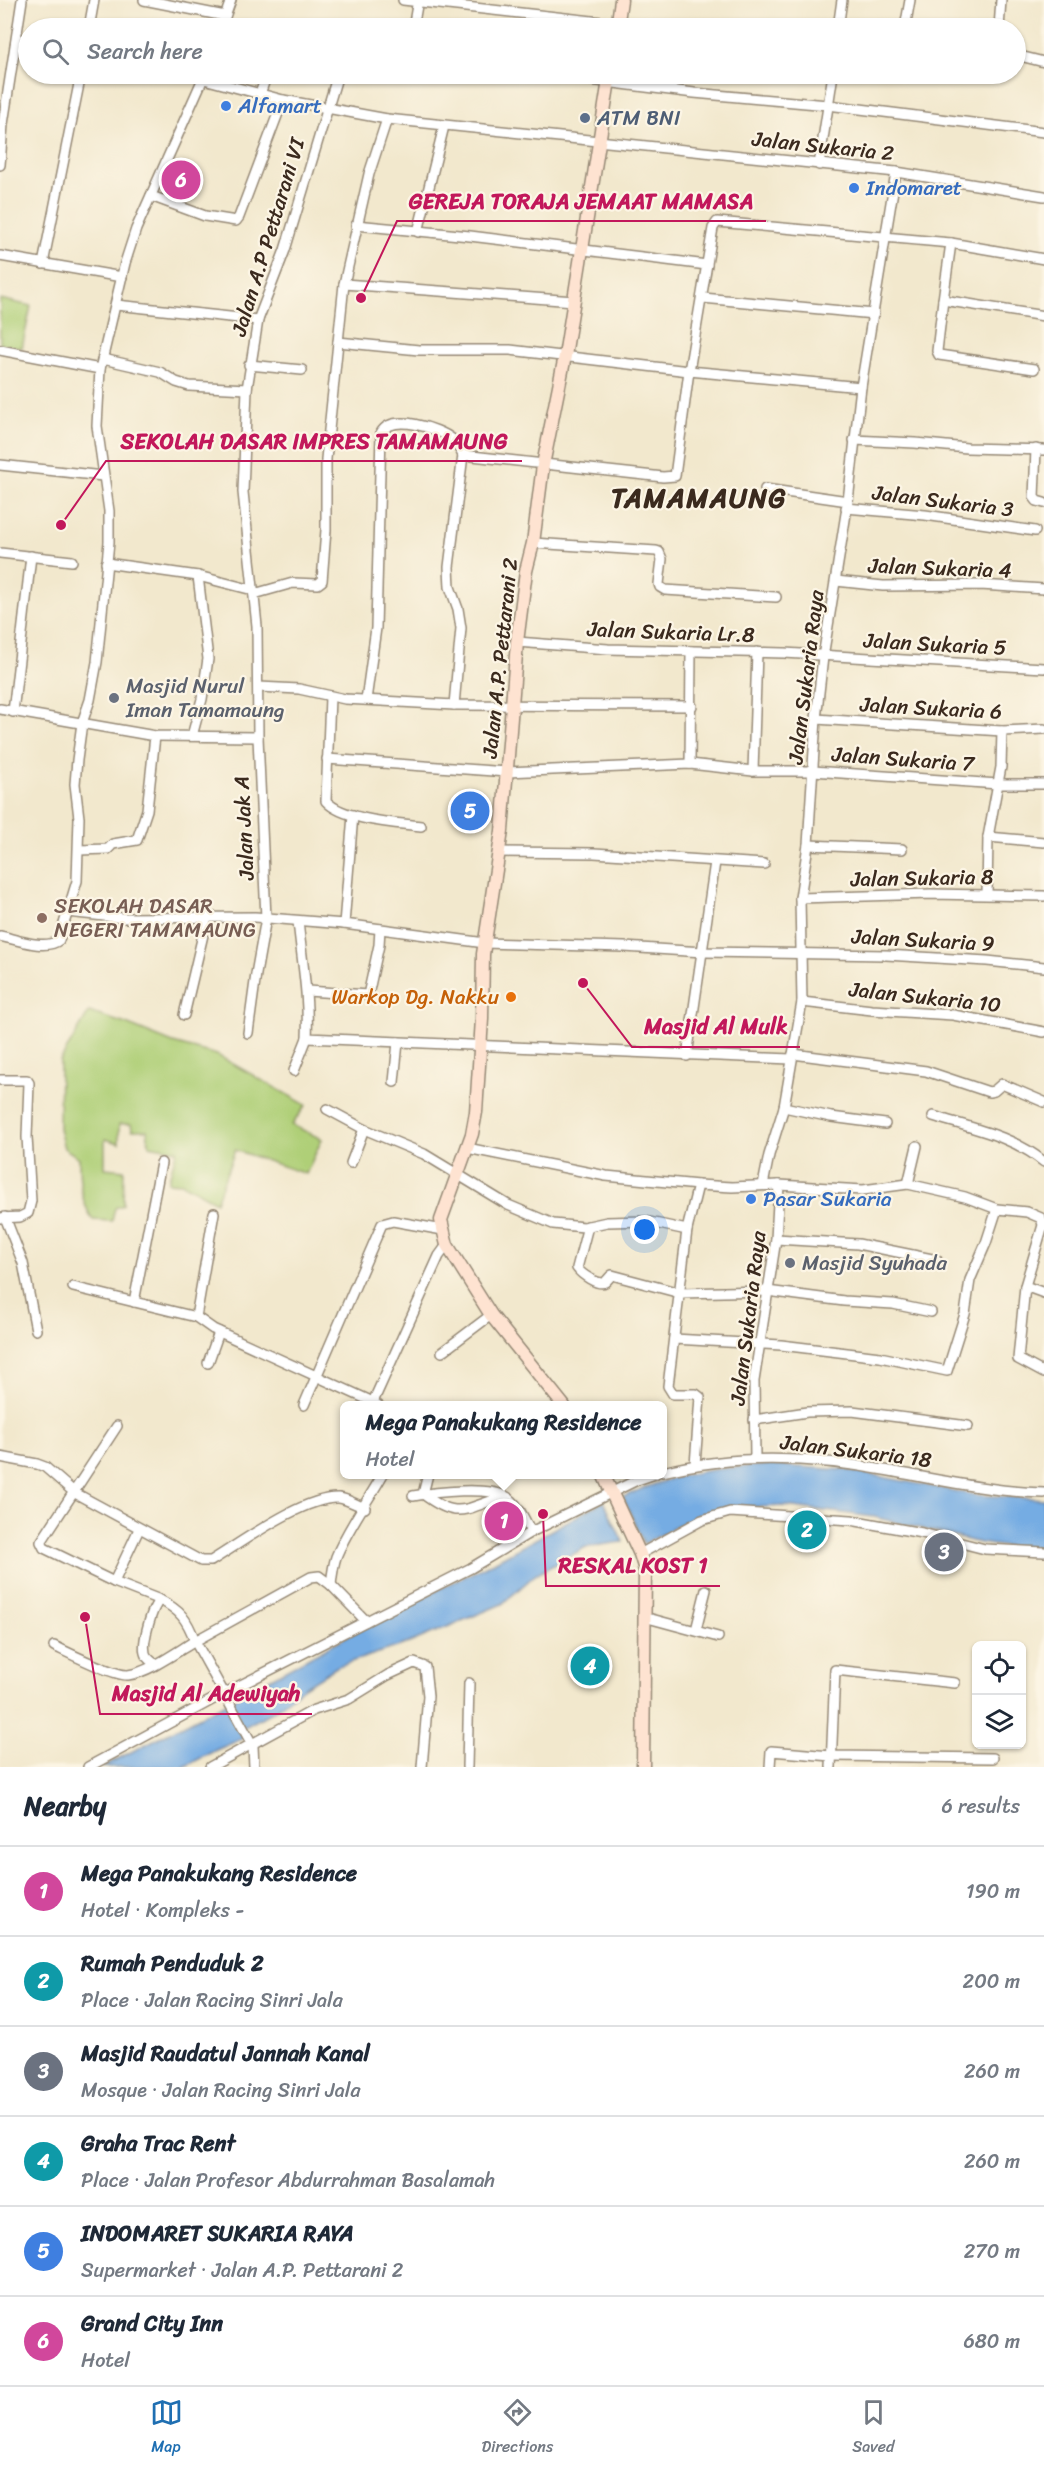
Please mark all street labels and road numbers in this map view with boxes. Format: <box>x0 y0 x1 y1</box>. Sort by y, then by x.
street label: Jalan Sukaria 2 <box>749 120 896 172</box>
street label: Jalan A.P Pettarani VI <box>219 132 317 342</box>
street label: Jalan Sukaria 3 <box>869 473 1016 529</box>
street label: Jalan Sukaria 4 <box>867 546 1012 589</box>
street label: Jalan A.P. Pettarani 2 <box>470 556 529 761</box>
street label: Jalan Sukaria Raya <box>776 587 836 767</box>
street label: Jalan Sukaria Lr.8 <box>586 610 756 654</box>
street label: Jalan Sukaria 5 <box>862 621 1008 667</box>
street label: Jalan Sukaria 6 <box>858 685 1003 731</box>
street label: Jalan Sukaria 7 <box>830 735 977 783</box>
street label: Jalan Jak A <box>222 775 266 882</box>
street label: Jalan Sukaria 8 <box>849 858 994 898</box>
street label: Jalan Sukaria 9 <box>850 917 996 963</box>
street label: Jalan Sukaria 10 <box>846 970 1003 1024</box>
street label: Jalan Sukaria Raya <box>718 1228 778 1408</box>
street label: Jalan Sukaria 18 <box>777 1423 934 1479</box>

